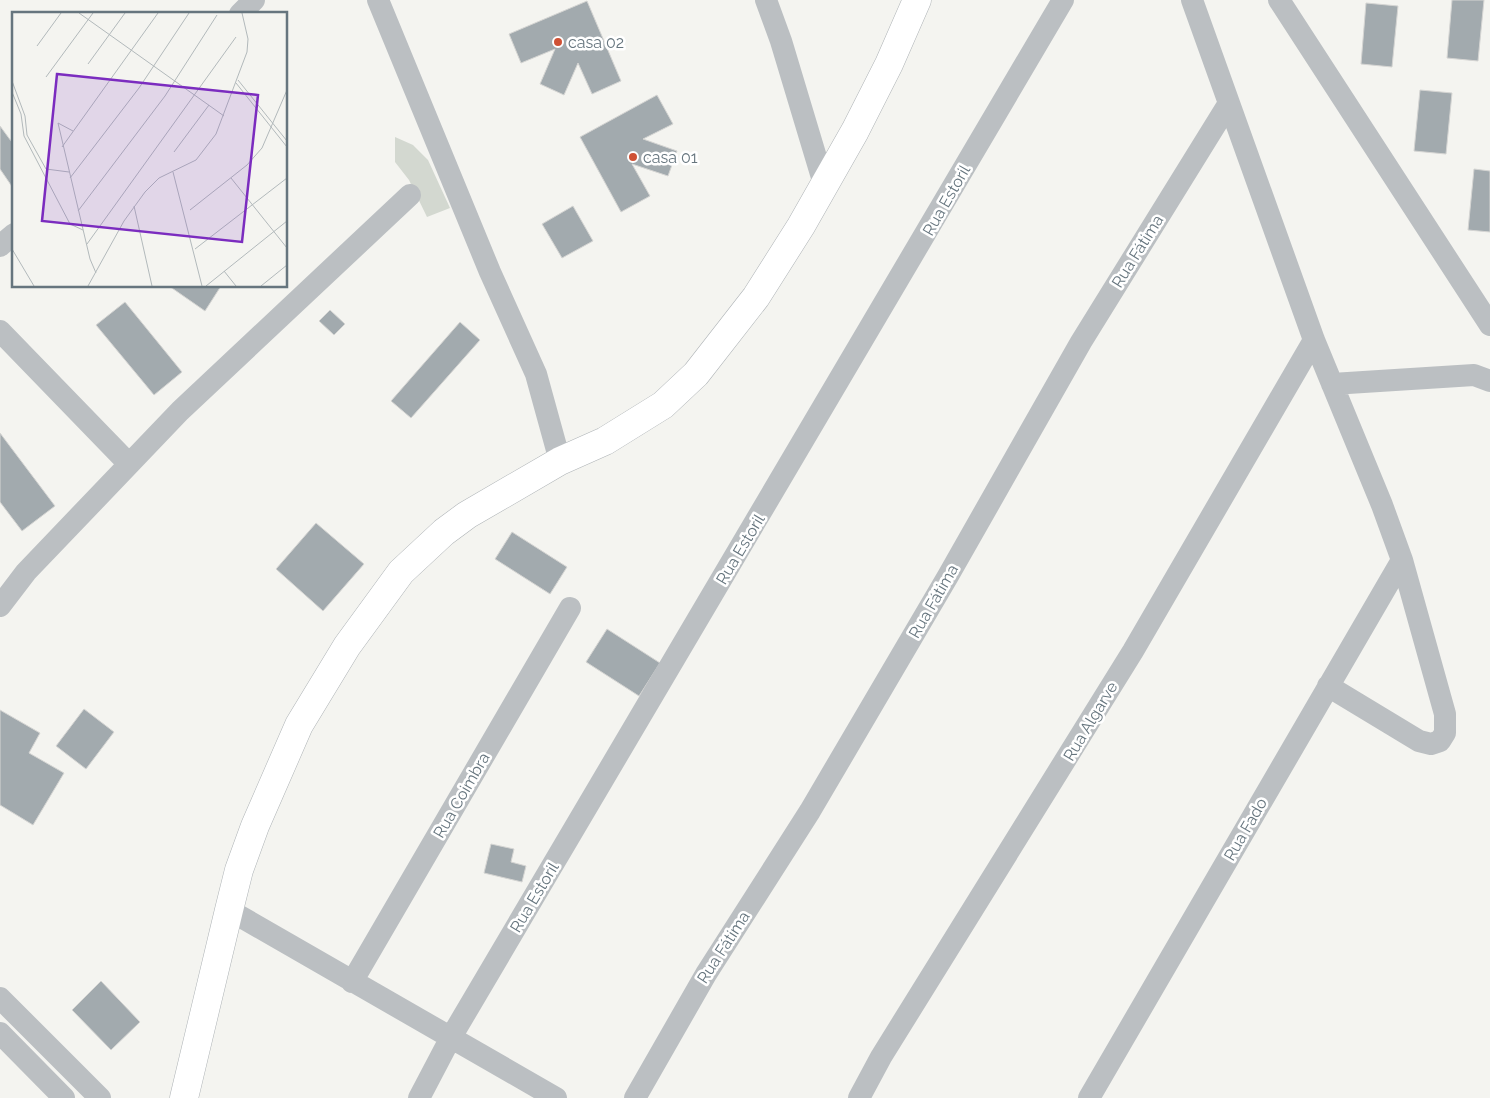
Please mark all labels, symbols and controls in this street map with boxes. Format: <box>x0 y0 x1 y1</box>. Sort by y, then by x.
inset map <box>12 12 288 288</box>
place label: casa 02 <box>568 33 624 52</box>
marker: casa 02 <box>552 36 564 48</box>
place label: casa 01 <box>643 148 698 167</box>
marker: casa 01 <box>627 151 639 163</box>
street label: Rua Estoril <box>919 161 975 239</box>
street label: Rua Fátima <box>1108 211 1167 291</box>
street label: Rua Estoril <box>712 510 769 588</box>
street label: Rua Fátima <box>905 561 962 641</box>
street label: Rua Algarve <box>1059 678 1122 764</box>
street label: Rua Coimbra <box>429 749 494 841</box>
street label: Rua Fado <box>1220 795 1271 864</box>
street label: Rua Estoril <box>506 858 563 936</box>
street label: Rua Fátima <box>693 908 754 987</box>

